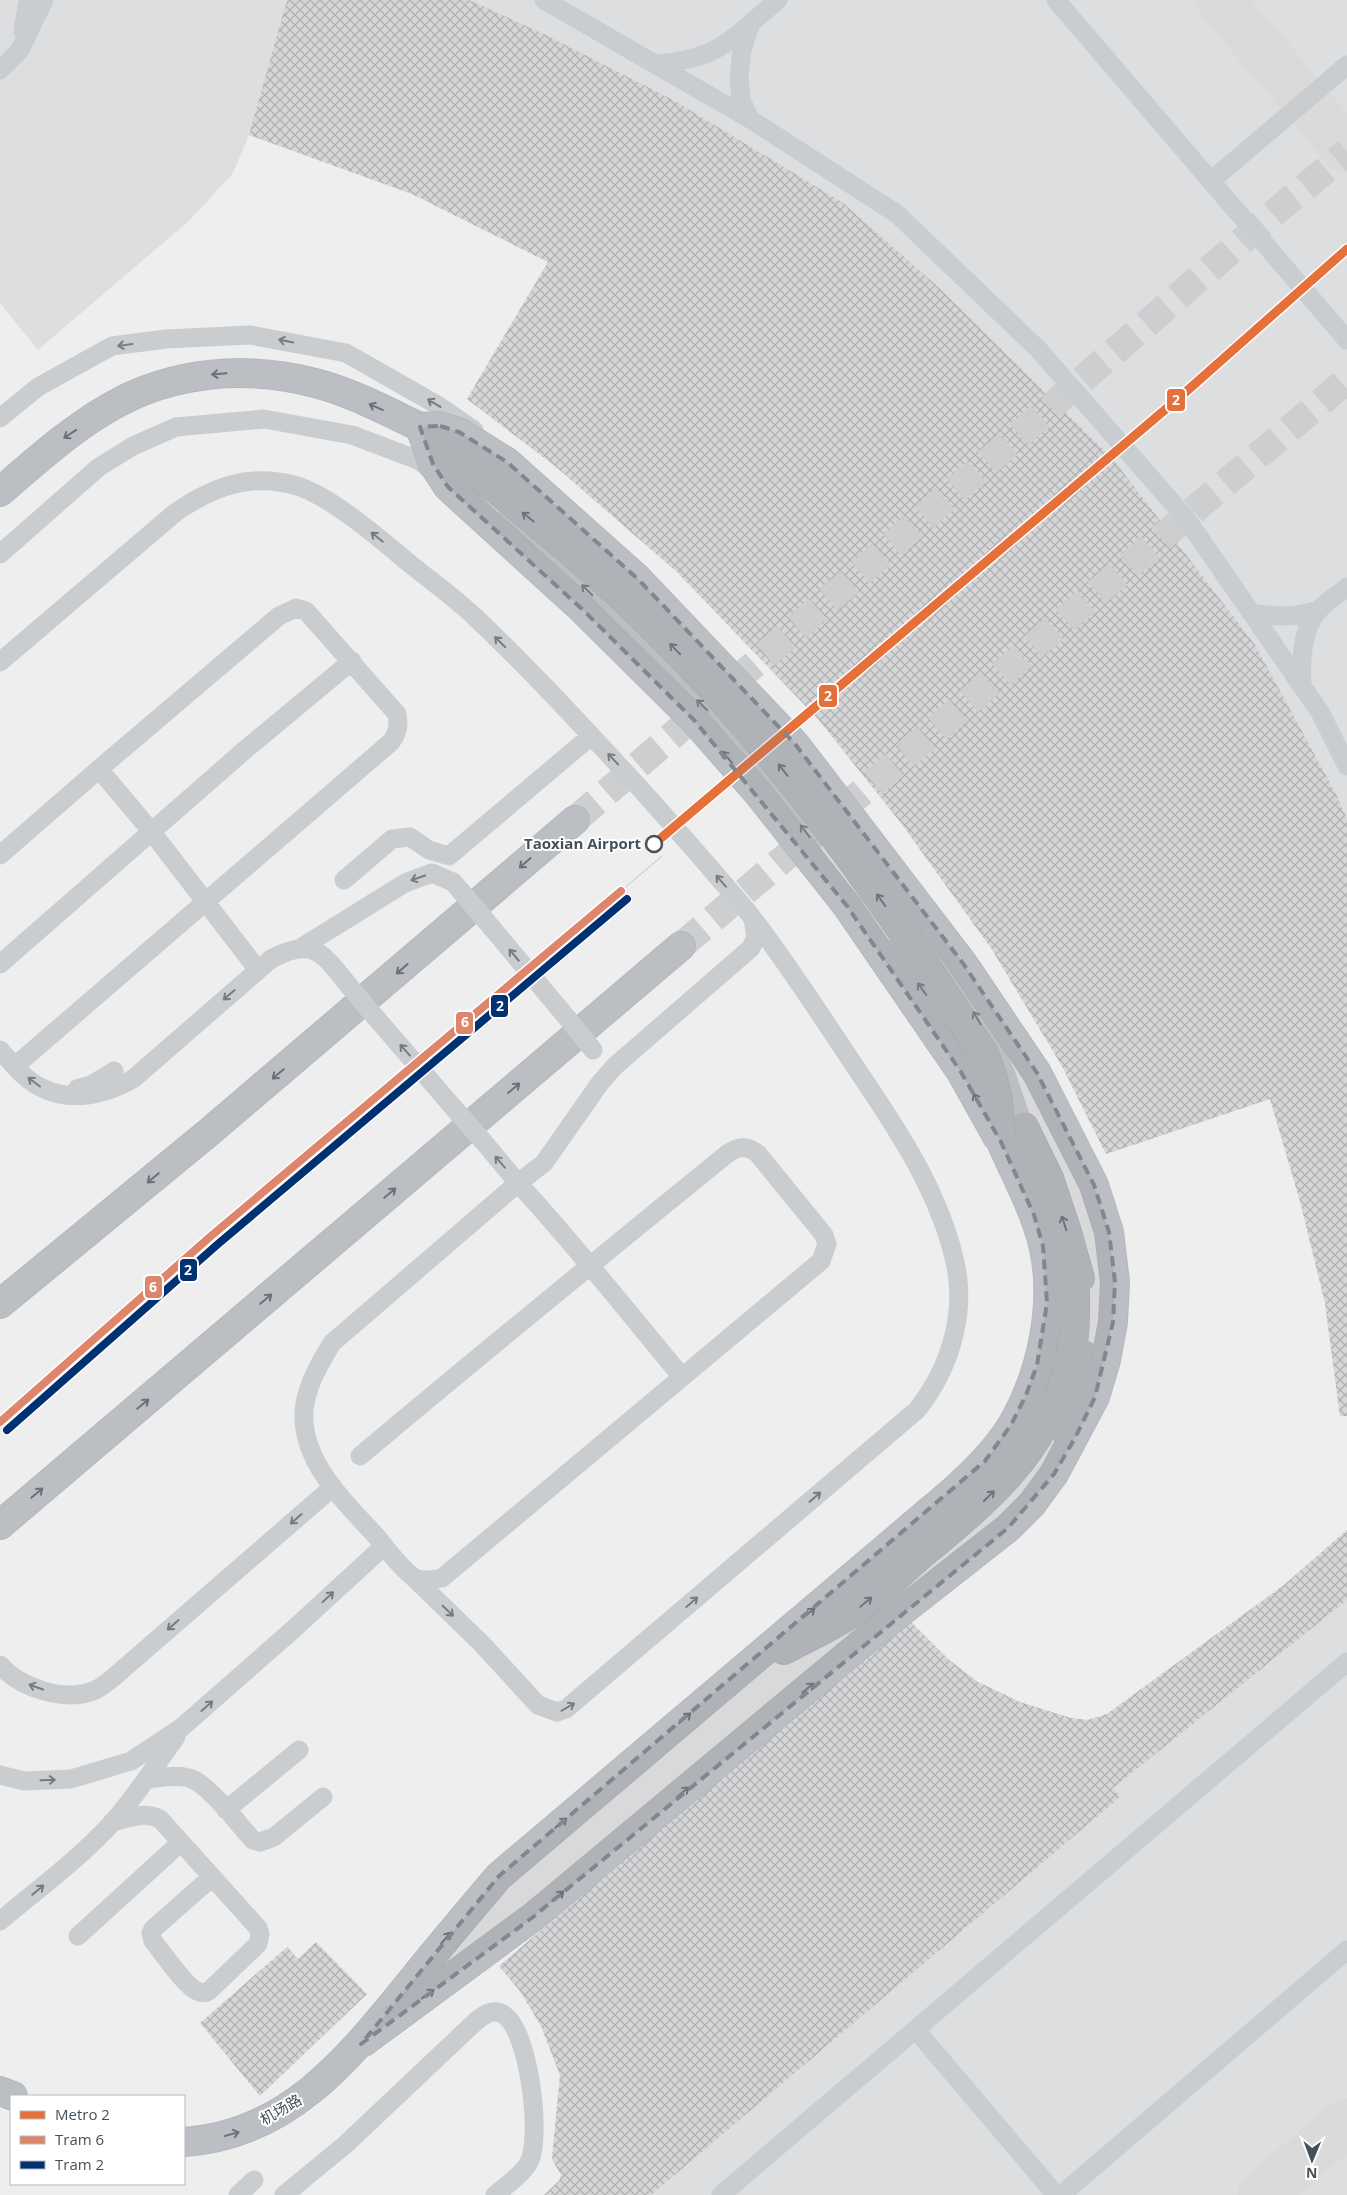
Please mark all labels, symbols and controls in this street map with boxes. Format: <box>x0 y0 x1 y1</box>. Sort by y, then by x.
one-way arrow <box>279 336 295 346</box>
one-way arrow <box>117 340 133 350</box>
one-way arrow <box>211 369 227 379</box>
line badge: 2 <box>1166 388 1186 412</box>
text: 2 <box>1172 390 1180 409</box>
one-way arrow <box>428 398 442 408</box>
one-way arrow <box>369 401 384 411</box>
one-way arrow <box>64 429 78 439</box>
one-way arrow <box>522 512 535 523</box>
one-way arrow <box>370 531 383 542</box>
one-way arrow <box>581 584 593 596</box>
one-way arrow <box>494 636 506 649</box>
one-way arrow <box>669 643 681 656</box>
line badge: 2 <box>818 684 838 708</box>
text: 2 <box>824 686 832 705</box>
one-way arrow <box>696 700 708 712</box>
one-way arrow <box>721 751 732 764</box>
one-way arrow <box>607 753 619 765</box>
one-way arrow <box>778 764 789 777</box>
one-way arrow <box>799 825 810 838</box>
place label: Taoxian Airport <box>524 833 641 853</box>
marker: Taoxian Airport <box>645 835 663 853</box>
one-way arrow <box>519 857 532 868</box>
one-way arrow <box>410 874 426 884</box>
one-way arrow <box>715 874 726 887</box>
one-way arrow <box>876 893 886 907</box>
one-way arrow <box>509 949 520 962</box>
one-way arrow <box>395 963 408 974</box>
one-way arrow <box>917 982 927 996</box>
one-way arrow <box>223 990 236 1001</box>
line badge: 2 <box>490 994 509 1018</box>
text: 2 <box>496 996 504 1015</box>
line badge: 6 <box>455 1011 474 1035</box>
one-way arrow <box>972 1011 982 1026</box>
text: 6 <box>461 1012 469 1031</box>
one-way arrow <box>399 1044 411 1057</box>
one-way arrow <box>271 1068 284 1079</box>
one-way arrow <box>27 1077 41 1087</box>
one-way arrow <box>507 1082 520 1093</box>
one-way arrow <box>971 1093 981 1108</box>
one-way arrow <box>495 1156 506 1169</box>
one-way arrow <box>147 1172 160 1183</box>
one-way arrow <box>383 1188 396 1199</box>
one-way arrow <box>1059 1215 1069 1231</box>
line badge: 2 <box>179 1258 198 1282</box>
text: 2 <box>184 1260 192 1279</box>
line badge: 6 <box>144 1275 163 1299</box>
text: 6 <box>149 1277 157 1296</box>
one-way arrow <box>260 1293 273 1304</box>
one-way arrow <box>136 1398 149 1410</box>
one-way arrow <box>31 1488 44 1499</box>
one-way arrow <box>983 1490 995 1503</box>
one-way arrow <box>809 1491 822 1502</box>
one-way arrow <box>290 1513 303 1525</box>
one-way arrow <box>322 1591 335 1603</box>
one-way arrow <box>859 1596 872 1608</box>
one-way arrow <box>685 1597 698 1608</box>
one-way arrow <box>442 1605 454 1617</box>
one-way arrow <box>802 1608 815 1619</box>
one-way arrow <box>167 1620 180 1631</box>
one-way arrow <box>28 1682 44 1691</box>
one-way arrow <box>801 1683 814 1694</box>
one-way arrow <box>200 1700 213 1711</box>
one-way arrow <box>560 1701 574 1711</box>
one-way arrow <box>678 1713 691 1724</box>
one-way arrow <box>40 1775 56 1785</box>
one-way arrow <box>676 1787 689 1798</box>
one-way arrow <box>554 1818 567 1829</box>
one-way arrow <box>31 1884 44 1895</box>
one-way arrow <box>551 1890 564 1902</box>
one-way arrow <box>441 1931 452 1944</box>
one-way arrow <box>421 1989 435 1999</box>
street label: 机场路 <box>256 2089 305 2129</box>
legend <box>10 2095 185 2185</box>
text: Metro 2 <box>55 2104 110 2124</box>
text: Tram 6 <box>55 2129 104 2149</box>
one-way arrow <box>223 2129 239 2139</box>
north arrow <box>1287 2135 1337 2185</box>
text: Tram 2 <box>55 2154 104 2174</box>
text: N <box>1306 2164 1318 2183</box>

